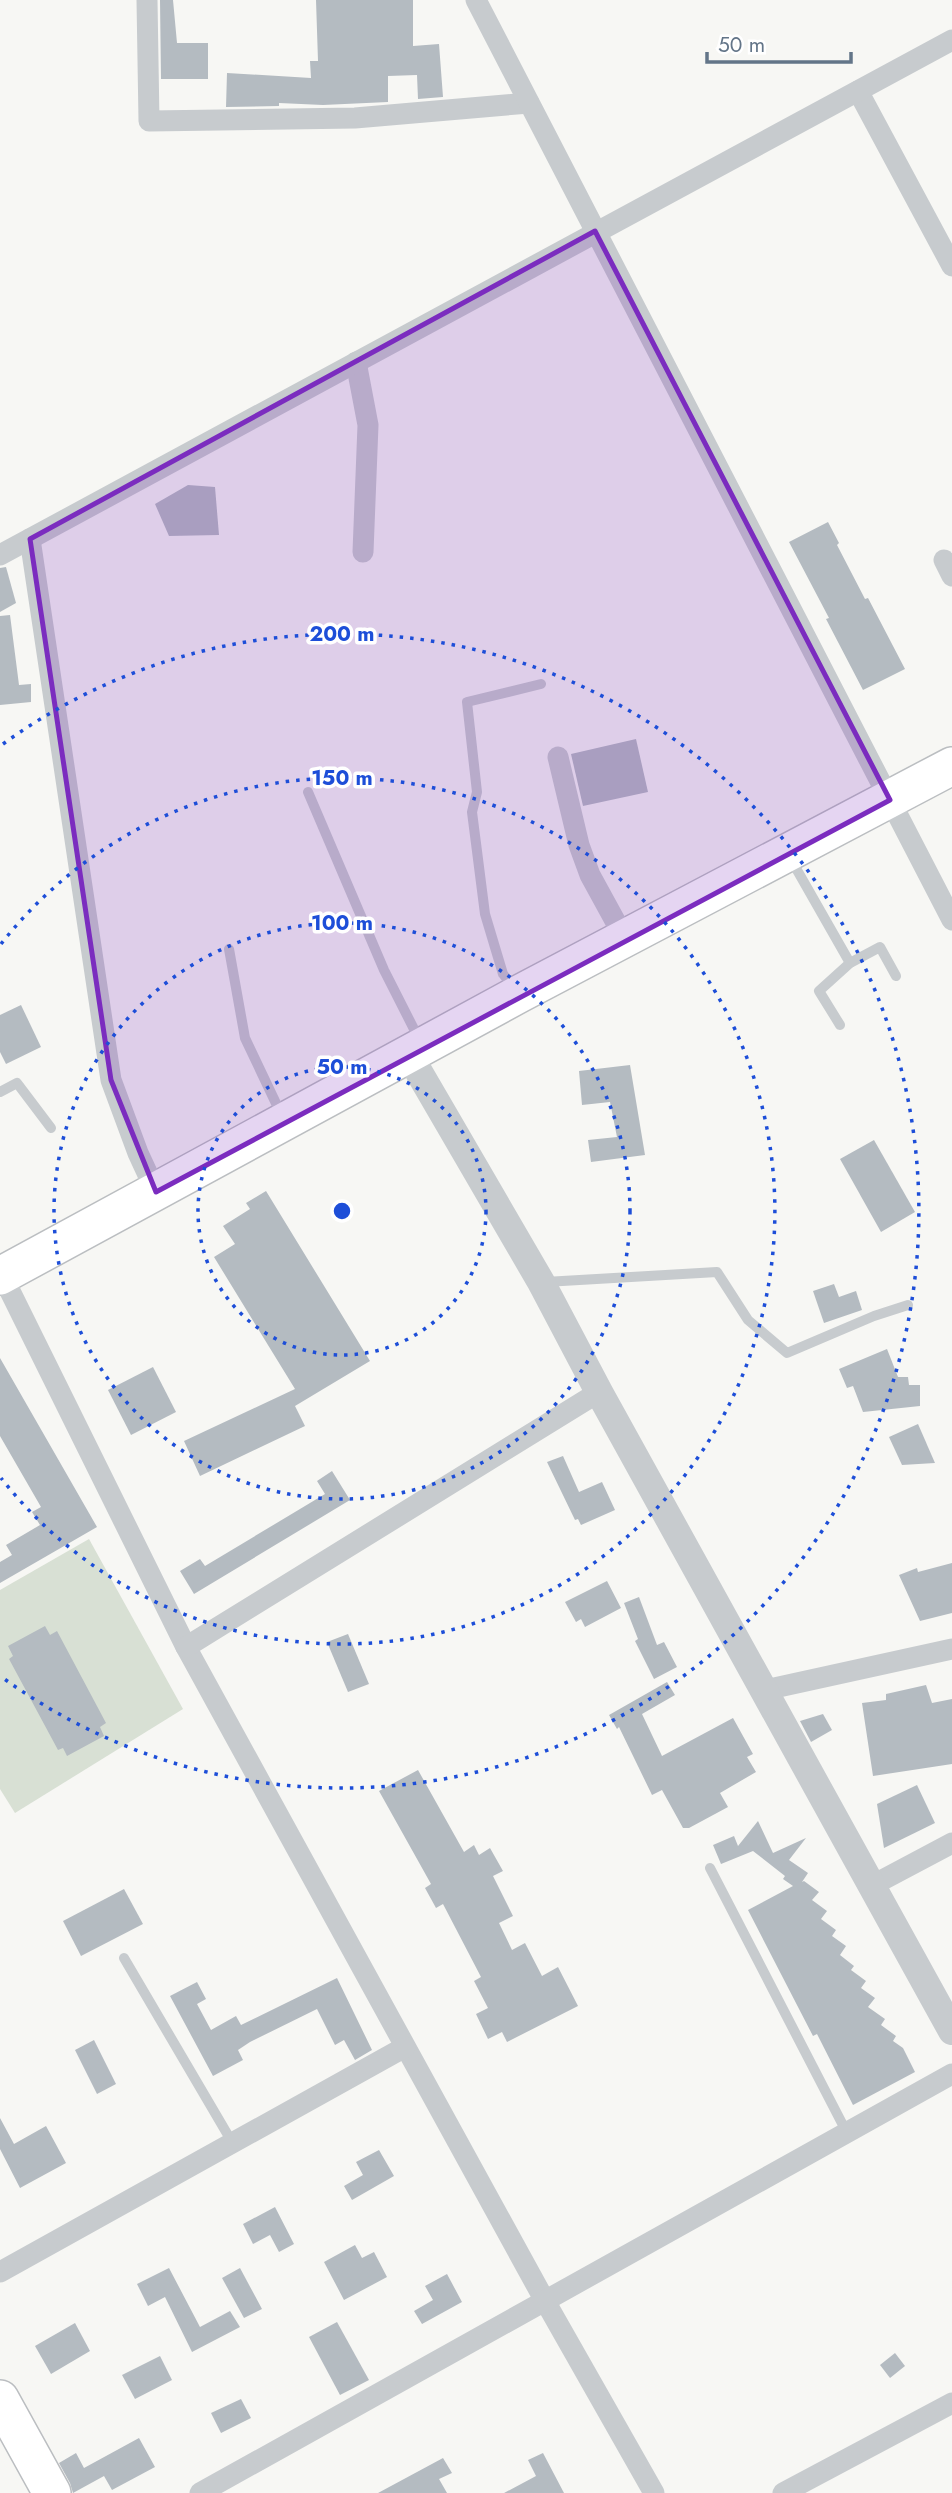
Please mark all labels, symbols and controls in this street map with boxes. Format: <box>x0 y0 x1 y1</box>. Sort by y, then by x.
scale bar <box>707 21 850 65</box>
text: 50 m <box>718 30 765 60</box>
text: 200 m <box>309 619 375 649</box>
text: 150 m <box>311 763 373 793</box>
text: 100 m <box>311 908 373 938</box>
text: 50 m <box>317 1052 367 1082</box>
centre of rings <box>330 1199 354 1223</box>

